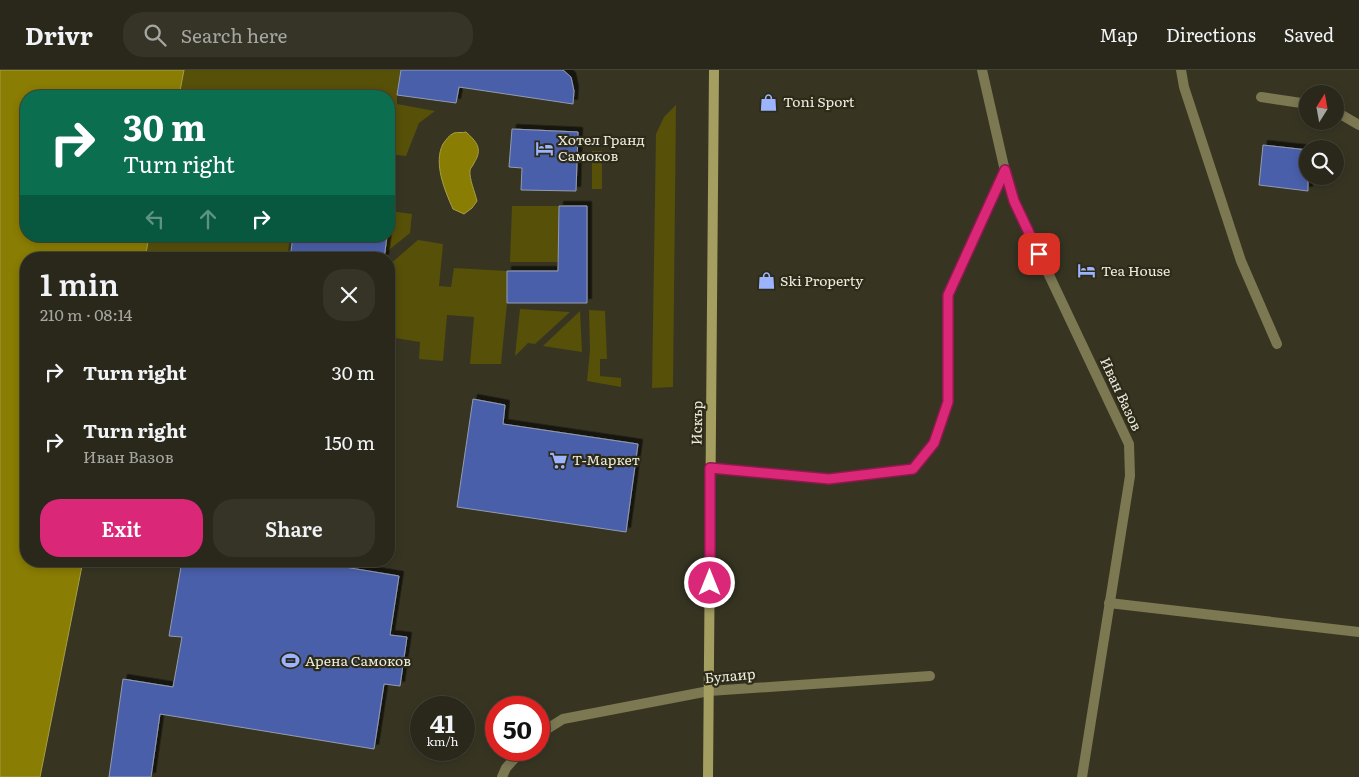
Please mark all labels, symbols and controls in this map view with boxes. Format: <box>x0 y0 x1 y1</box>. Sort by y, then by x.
search box <box>123 12 473 57</box>
text: Drivr <box>25 17 93 52</box>
icon: search <box>141 21 169 49</box>
text: Search here <box>181 21 287 49</box>
text: Map <box>1100 21 1138 48</box>
text: Directions <box>1166 21 1256 48</box>
text: Saved <box>1284 21 1334 48</box>
north arrow <box>1299 85 1344 130</box>
map controls <box>1299 85 1344 185</box>
place label: Toni Sport <box>783 91 855 111</box>
shop icon: Toni Sport <box>759 92 779 112</box>
text: 30 m <box>123 100 206 152</box>
icon: right <box>40 110 105 175</box>
place label: Хотел Гранд Самоков <box>558 129 645 165</box>
hotel icon: Хотел Гранд Самоков <box>534 138 554 158</box>
button: search <box>1299 140 1344 185</box>
text: Turn right <box>123 147 235 180</box>
icon: left <box>141 205 169 233</box>
icon: ahead <box>194 205 222 233</box>
icon: right <box>247 205 275 233</box>
pin <box>1018 233 1060 275</box>
icon: arrive <box>1025 240 1053 268</box>
place label: Tea House <box>1101 260 1170 280</box>
text: 1 min <box>40 261 119 305</box>
hotel icon: Tea House <box>1077 261 1097 281</box>
button: close <box>323 269 375 321</box>
place label: Ski Property <box>780 270 864 290</box>
shop icon: Ski Property <box>756 271 776 291</box>
text: 210 m · 08:14 <box>40 302 132 326</box>
street label: Иван Вазов <box>1096 353 1148 434</box>
icon: right <box>40 358 68 386</box>
text: Turn right <box>83 358 187 386</box>
text: 30 m <box>331 358 375 386</box>
street label: Искър <box>686 401 706 445</box>
text: Turn right <box>83 416 187 444</box>
icon: right <box>40 428 68 456</box>
text: 150 m <box>324 428 375 456</box>
text: Иван Вазов <box>83 444 174 468</box>
place label: Т-Маркет <box>572 449 640 469</box>
supermarket icon: Т-Маркет <box>548 450 568 470</box>
button: Exit <box>40 499 203 557</box>
button: Share <box>213 499 375 557</box>
position arrow <box>683 556 735 608</box>
place label: Арена Самоков <box>305 650 411 670</box>
sports icon: Арена Самоков <box>281 651 301 671</box>
street label: Булаир <box>704 663 756 687</box>
speed limit sign: 50 <box>485 696 550 761</box>
text: 41 <box>430 704 455 741</box>
text: km/h <box>427 732 458 750</box>

